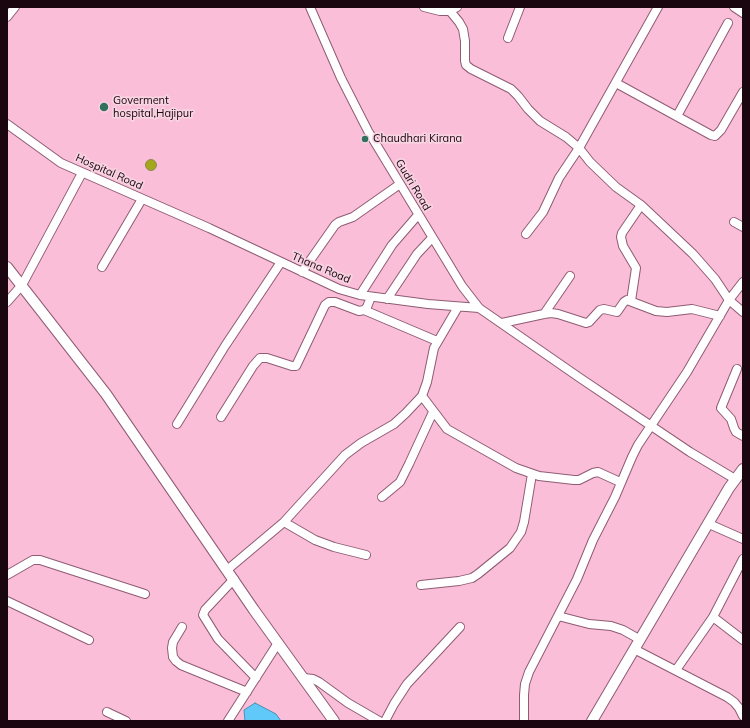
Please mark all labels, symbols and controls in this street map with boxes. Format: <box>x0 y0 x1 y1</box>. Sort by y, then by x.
place label: Goverment hospital,Hajipur <box>113 94 193 120</box>
marker: Goverment hospital,Hajipur <box>98 101 110 113</box>
place label: Chaudhari Kirana <box>373 132 462 146</box>
marker: Chaudhari Kirana <box>360 134 370 144</box>
street label: Hospital Road <box>73 151 145 193</box>
street label: Gudri Road <box>393 157 433 213</box>
street label: Thana Road <box>290 250 352 286</box>

